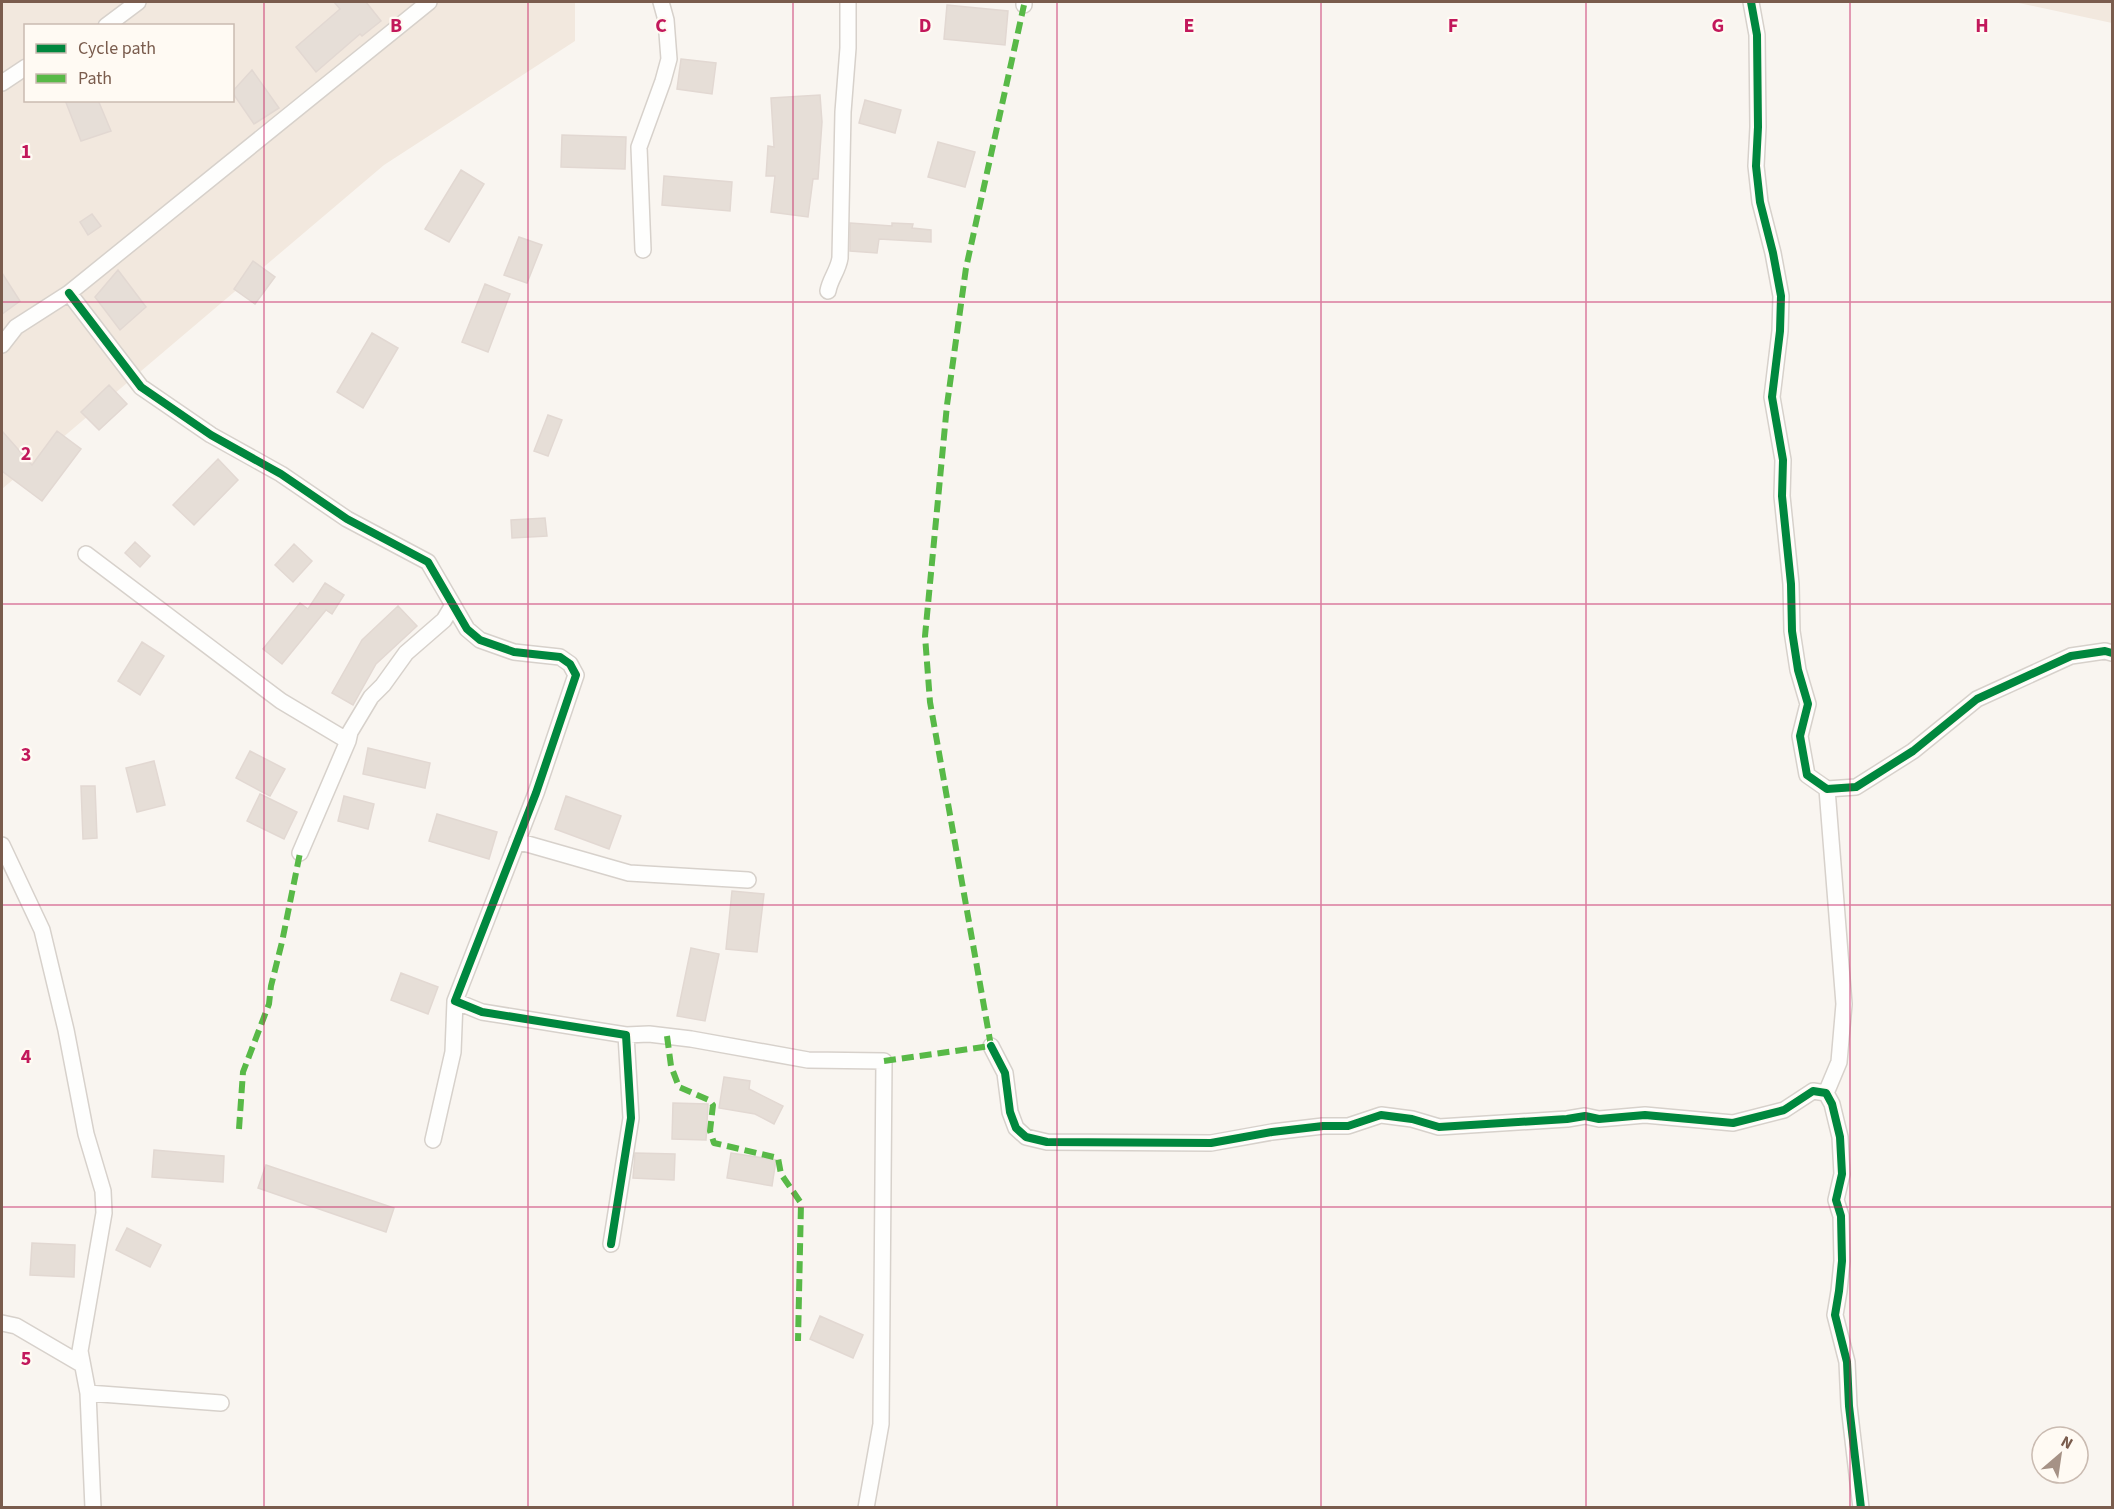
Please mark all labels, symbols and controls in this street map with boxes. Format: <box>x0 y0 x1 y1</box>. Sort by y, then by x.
text: B <box>390 12 402 40</box>
text: C <box>655 12 667 40</box>
text: D <box>919 12 931 40</box>
text: E <box>1184 12 1194 40</box>
text: F <box>1448 12 1458 40</box>
text: G <box>1712 12 1724 40</box>
text: H <box>1975 12 1989 40</box>
legend <box>24 24 234 102</box>
text: Cycle path <box>78 36 156 61</box>
text: Path <box>78 66 112 91</box>
text: 1 <box>21 138 31 166</box>
text: 2 <box>21 440 31 468</box>
text: 3 <box>21 741 31 769</box>
text: 4 <box>21 1043 32 1071</box>
text: 5 <box>21 1345 31 1373</box>
north arrow <box>2030 1425 2090 1485</box>
text: N <box>2057 1431 2077 1455</box>

